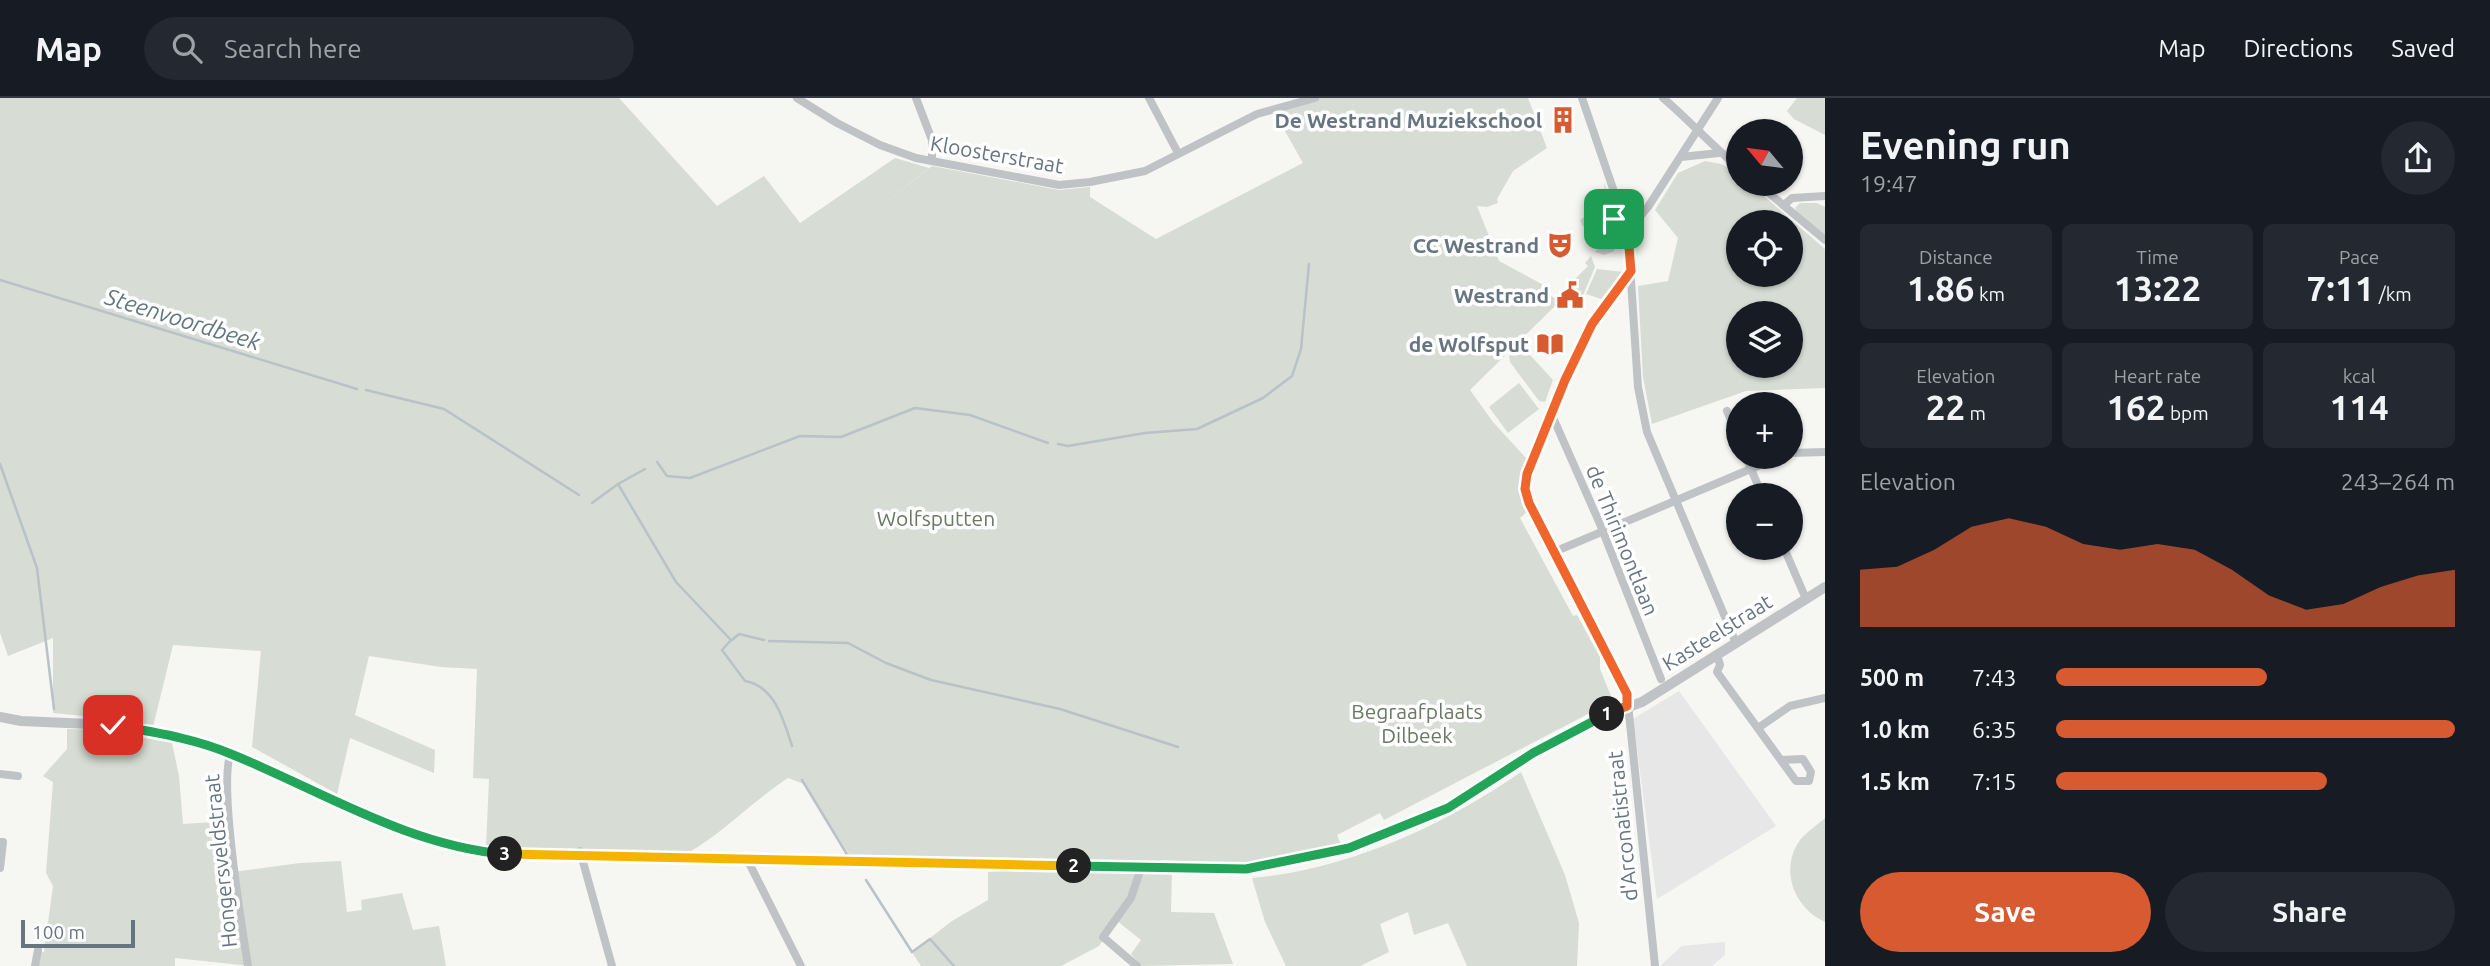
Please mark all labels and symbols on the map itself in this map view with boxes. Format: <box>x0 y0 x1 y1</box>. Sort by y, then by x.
building icon: De Westrand Muziekschool <box>1548 105 1578 135</box>
place label: De Westrand Muziekschool <box>1275 108 1542 132</box>
north arrow <box>1726 119 1802 196</box>
street label: Kloosterstraat <box>928 130 1066 178</box>
pin <box>1584 189 1644 249</box>
theatre icon: CC Westrand <box>1545 230 1575 260</box>
place label: CC Westrand <box>1413 233 1539 257</box>
public building icon: Westrand <box>1555 280 1585 310</box>
water label: Steenvoordbeek <box>101 283 264 355</box>
place label: Westrand <box>1454 283 1549 307</box>
library icon: de Wolfsput <box>1535 329 1565 359</box>
place label: de Wolfsput <box>1409 332 1529 356</box>
street label: de Thirimontlaan <box>1582 461 1664 619</box>
park label: Wolfsputten <box>877 506 995 530</box>
street label: Kasteelstraat <box>1658 589 1776 675</box>
pin <box>83 695 143 755</box>
pin: 1 <box>1590 696 1624 732</box>
park label: Begraafplaats Dilbeek <box>1351 699 1483 747</box>
street label: d'Arconatistraat <box>1602 750 1642 902</box>
street label: Hongersveldstraat <box>199 773 241 949</box>
pin: 3 <box>488 836 522 872</box>
pin: 2 <box>1056 848 1092 884</box>
scale bar <box>21 917 135 949</box>

